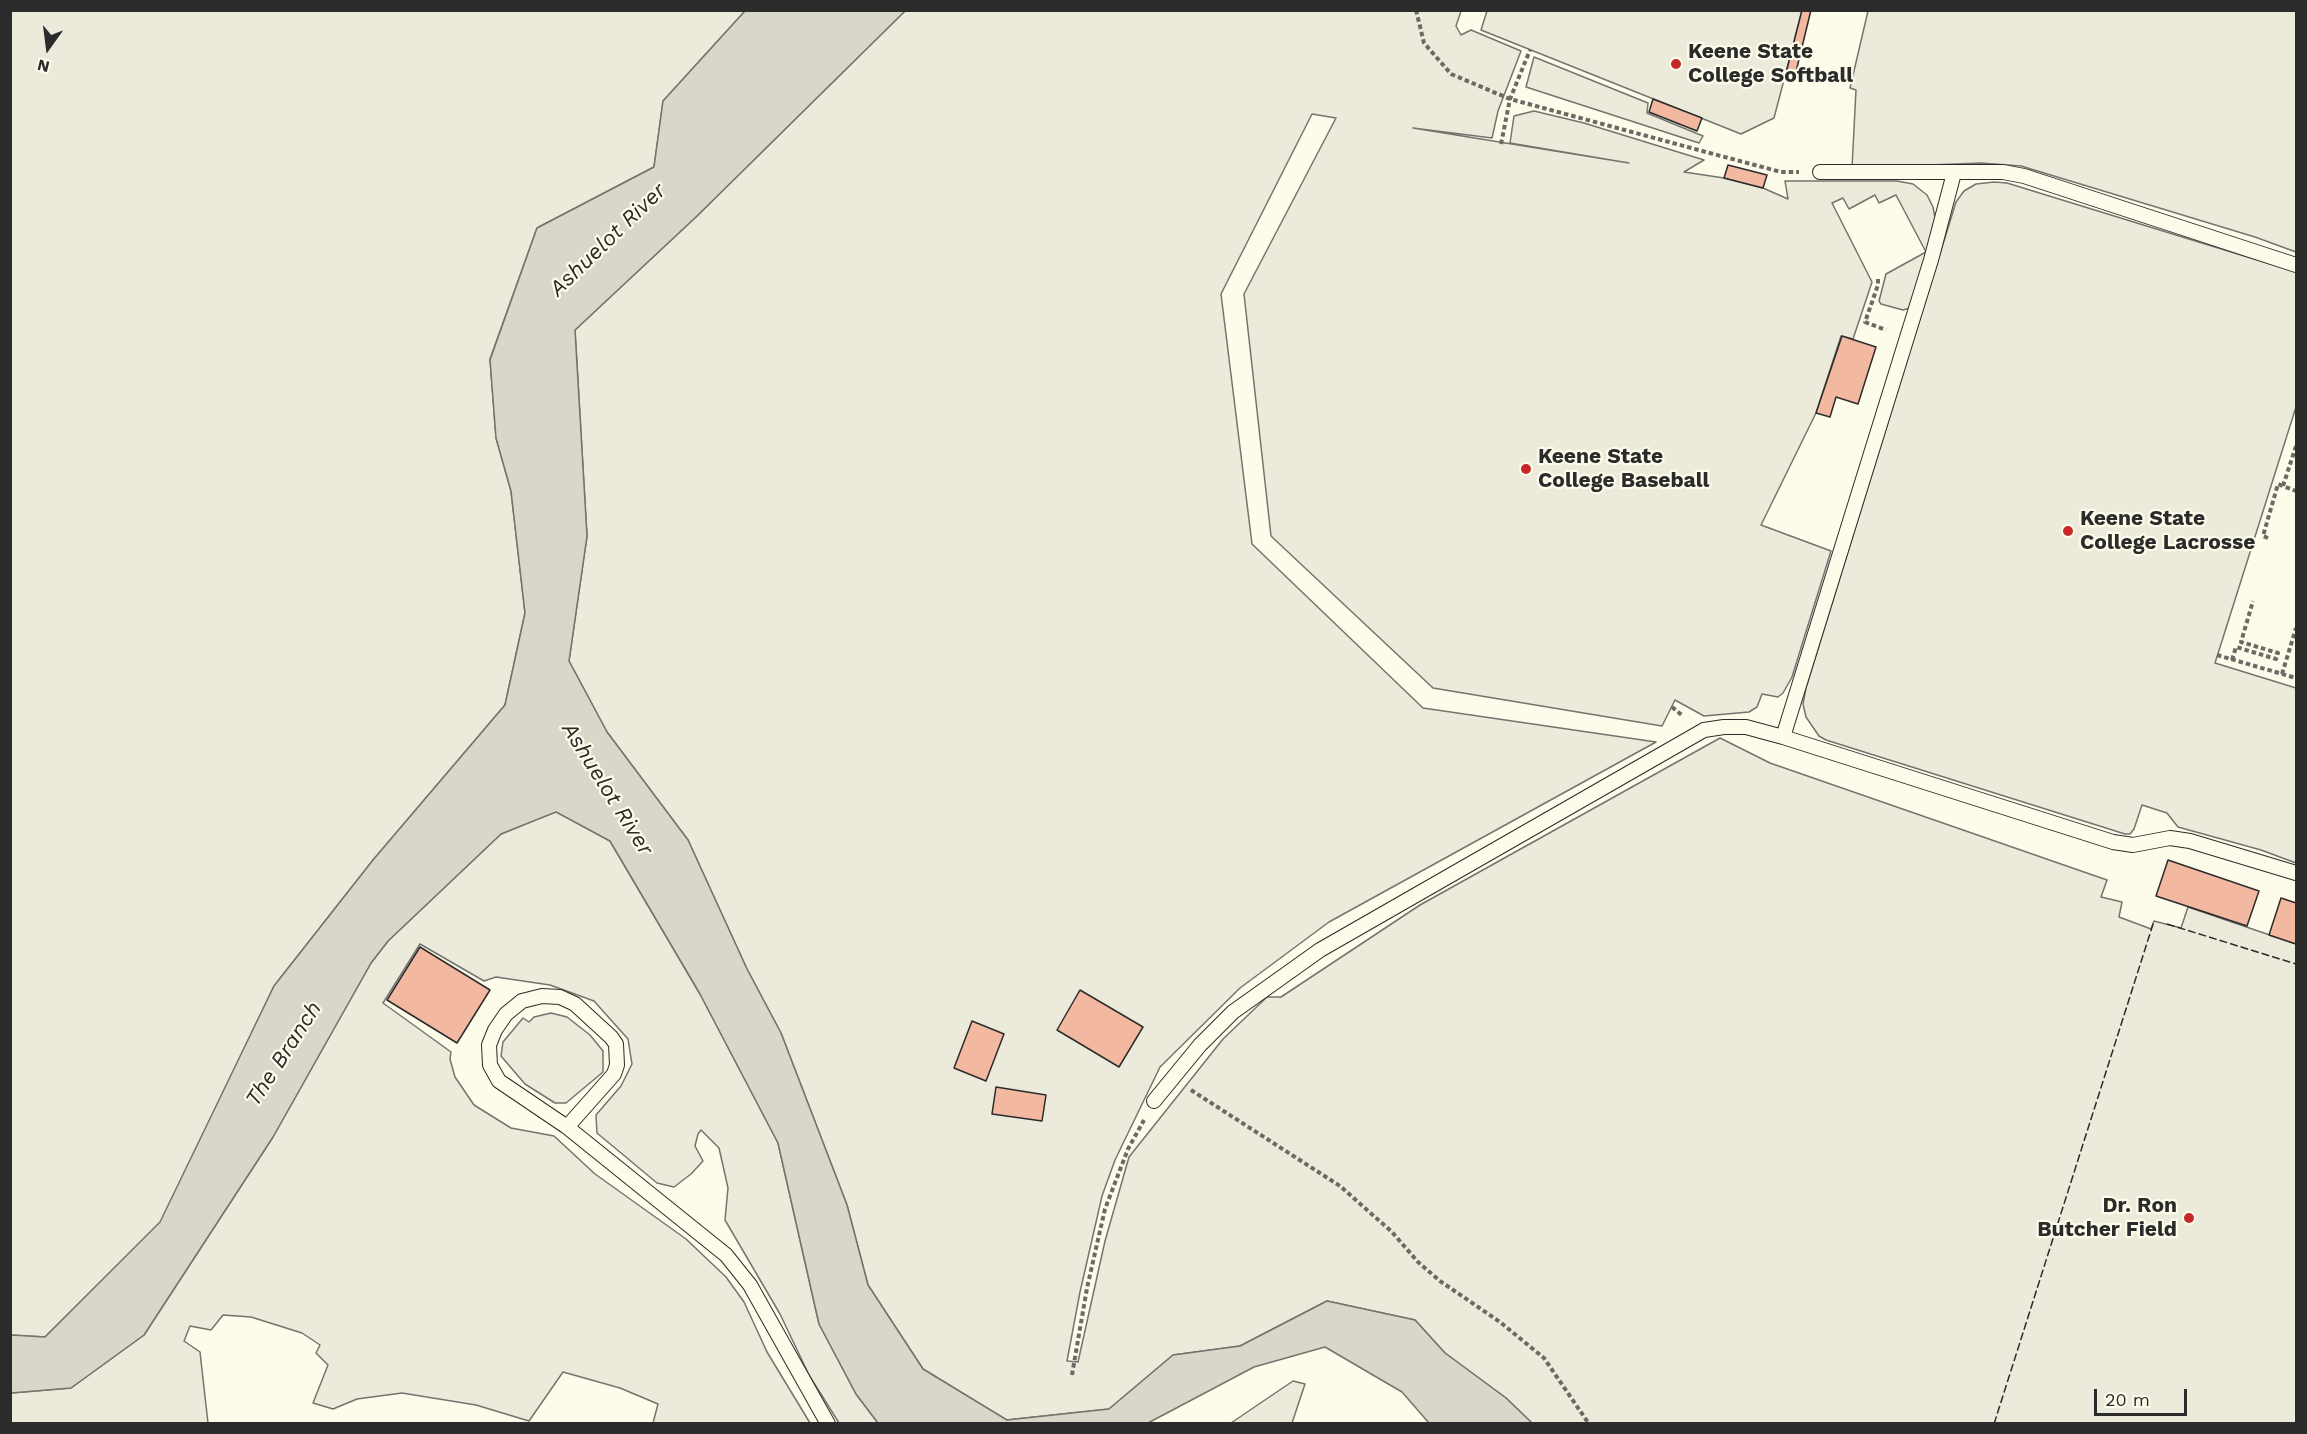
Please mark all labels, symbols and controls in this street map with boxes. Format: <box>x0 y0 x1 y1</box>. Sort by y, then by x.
north arrow <box>18 18 78 78</box>
place label: Keene State College Softball <box>1688 39 1853 89</box>
text: N <box>35 55 52 77</box>
marker: Keene State College Softball <box>1669 57 1683 71</box>
water label: Ashuelot River <box>544 178 672 302</box>
place label: Keene State College Baseball <box>1538 444 1709 494</box>
marker: Keene State College Baseball <box>1519 462 1533 476</box>
place label: Keene State College Lacrosse <box>2080 506 2255 556</box>
marker: Keene State College Lacrosse <box>2061 524 2075 538</box>
water label: Ashuelot River <box>556 718 658 860</box>
water label: The Branch <box>240 997 328 1111</box>
place label: Dr. Ron Butcher Field <box>2037 1193 2177 1243</box>
marker: Dr. Ron Butcher Field <box>2182 1211 2196 1225</box>
scale bar <box>2097 1377 2190 1415</box>
text: 20 m <box>2105 1389 2150 1410</box>

